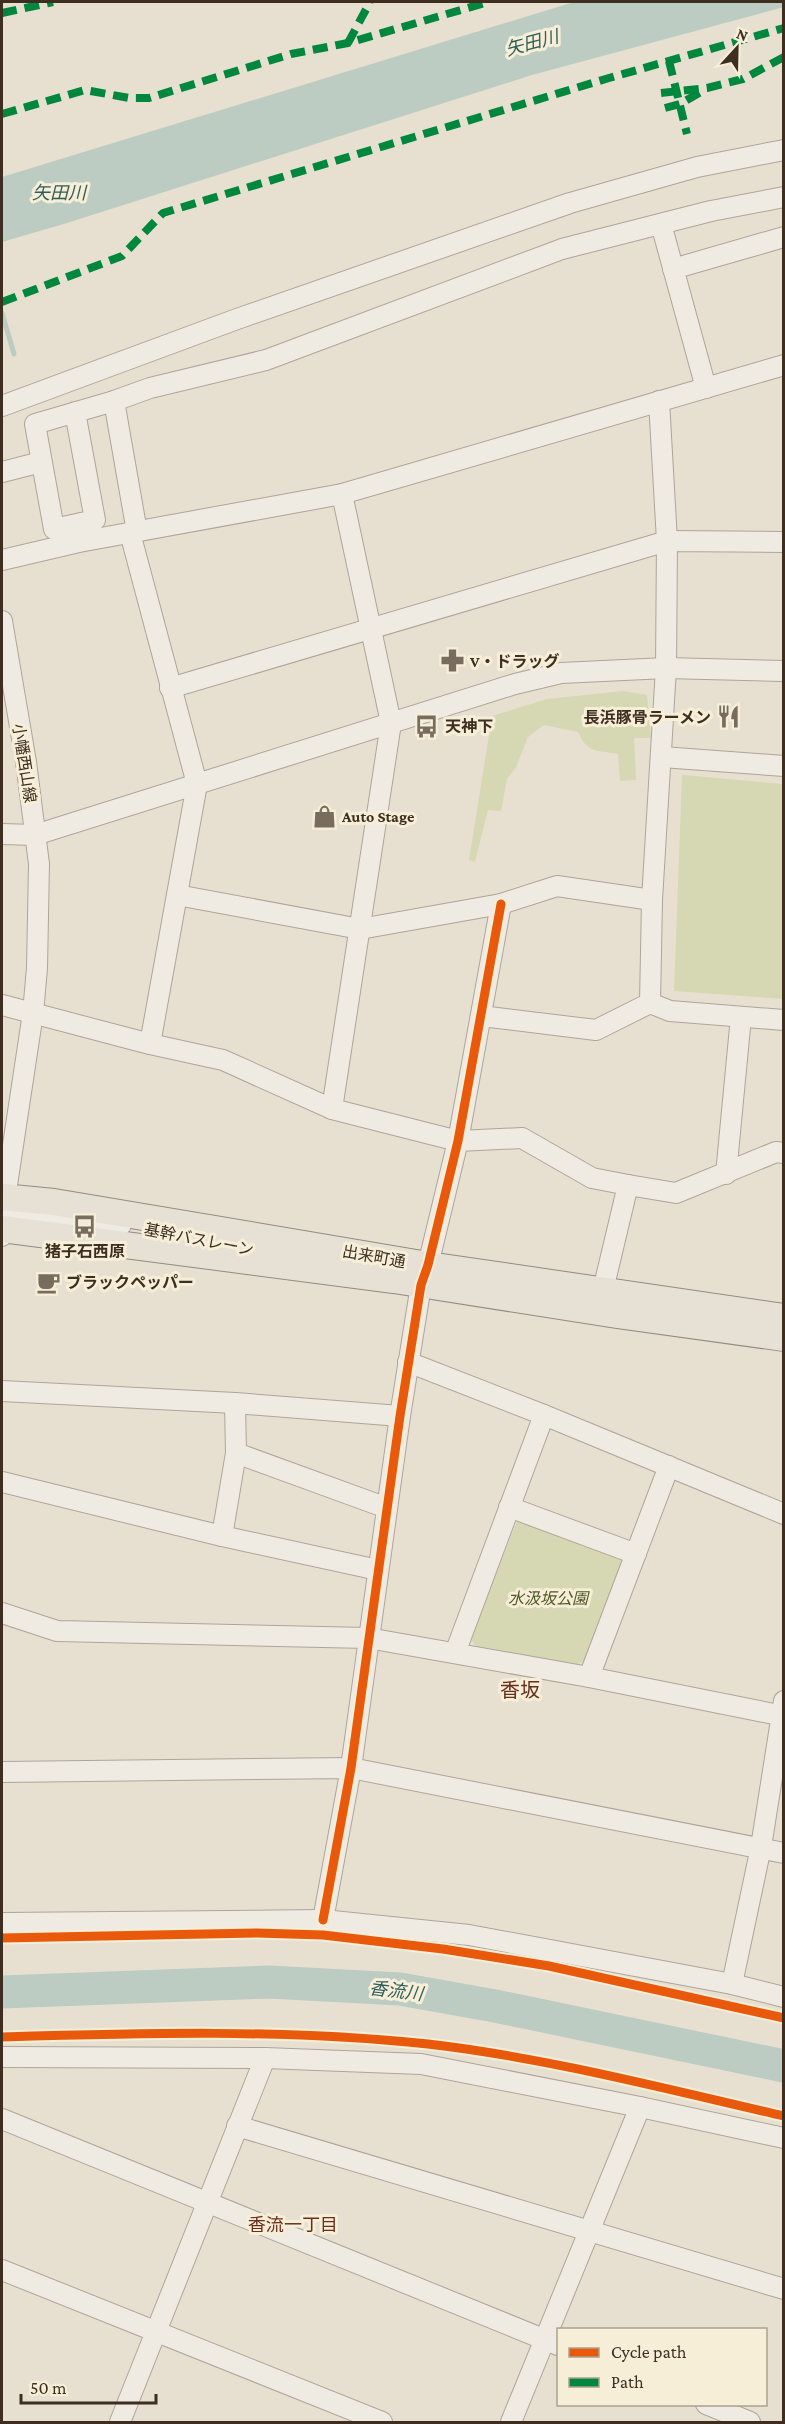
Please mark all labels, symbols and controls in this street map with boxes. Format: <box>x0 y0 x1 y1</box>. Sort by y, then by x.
north arrow <box>707 18 767 78</box>
text: N <box>734 25 751 45</box>
water label: 矢田川 <box>503 26 563 60</box>
water label: 矢田川 <box>32 183 88 203</box>
pharmacy icon: V・ドラッグ <box>439 648 465 674</box>
place label: V・ドラッグ <box>469 652 560 670</box>
restaurant icon: 長浜豚骨ラーメン <box>716 704 742 730</box>
place label: 長浜豚骨ラーメン <box>584 709 711 726</box>
bus stop icon: 天神下 <box>414 713 440 739</box>
place label: 天神下 <box>445 717 493 735</box>
street label: 小幡西山線 <box>10 722 39 804</box>
shop icon: Auto Stage <box>311 803 337 829</box>
place label: Auto Stage <box>341 808 415 825</box>
bus stop icon: 猪子石西原 <box>72 1213 98 1239</box>
street label: 基幹バスレーン <box>143 1221 255 1258</box>
place label: 猪子石西原 <box>45 1242 125 1260</box>
street label: 出来町通 <box>341 1243 407 1270</box>
cafe icon: ブラックペッパー <box>35 1269 61 1295</box>
place label: ブラックペッパー <box>66 1274 194 1291</box>
park label: 水汲坂公園 <box>508 1590 590 1607</box>
district label: 香坂 <box>500 1679 540 1701</box>
water label: 香流川 <box>368 1978 426 2004</box>
district label: 香流一丁目 <box>248 2215 338 2235</box>
legend <box>557 2328 767 2406</box>
text: Cycle path <box>611 2342 687 2362</box>
scale bar <box>21 2367 156 2405</box>
text: Path <box>611 2372 644 2392</box>
text: 50 m <box>30 2378 67 2398</box>

